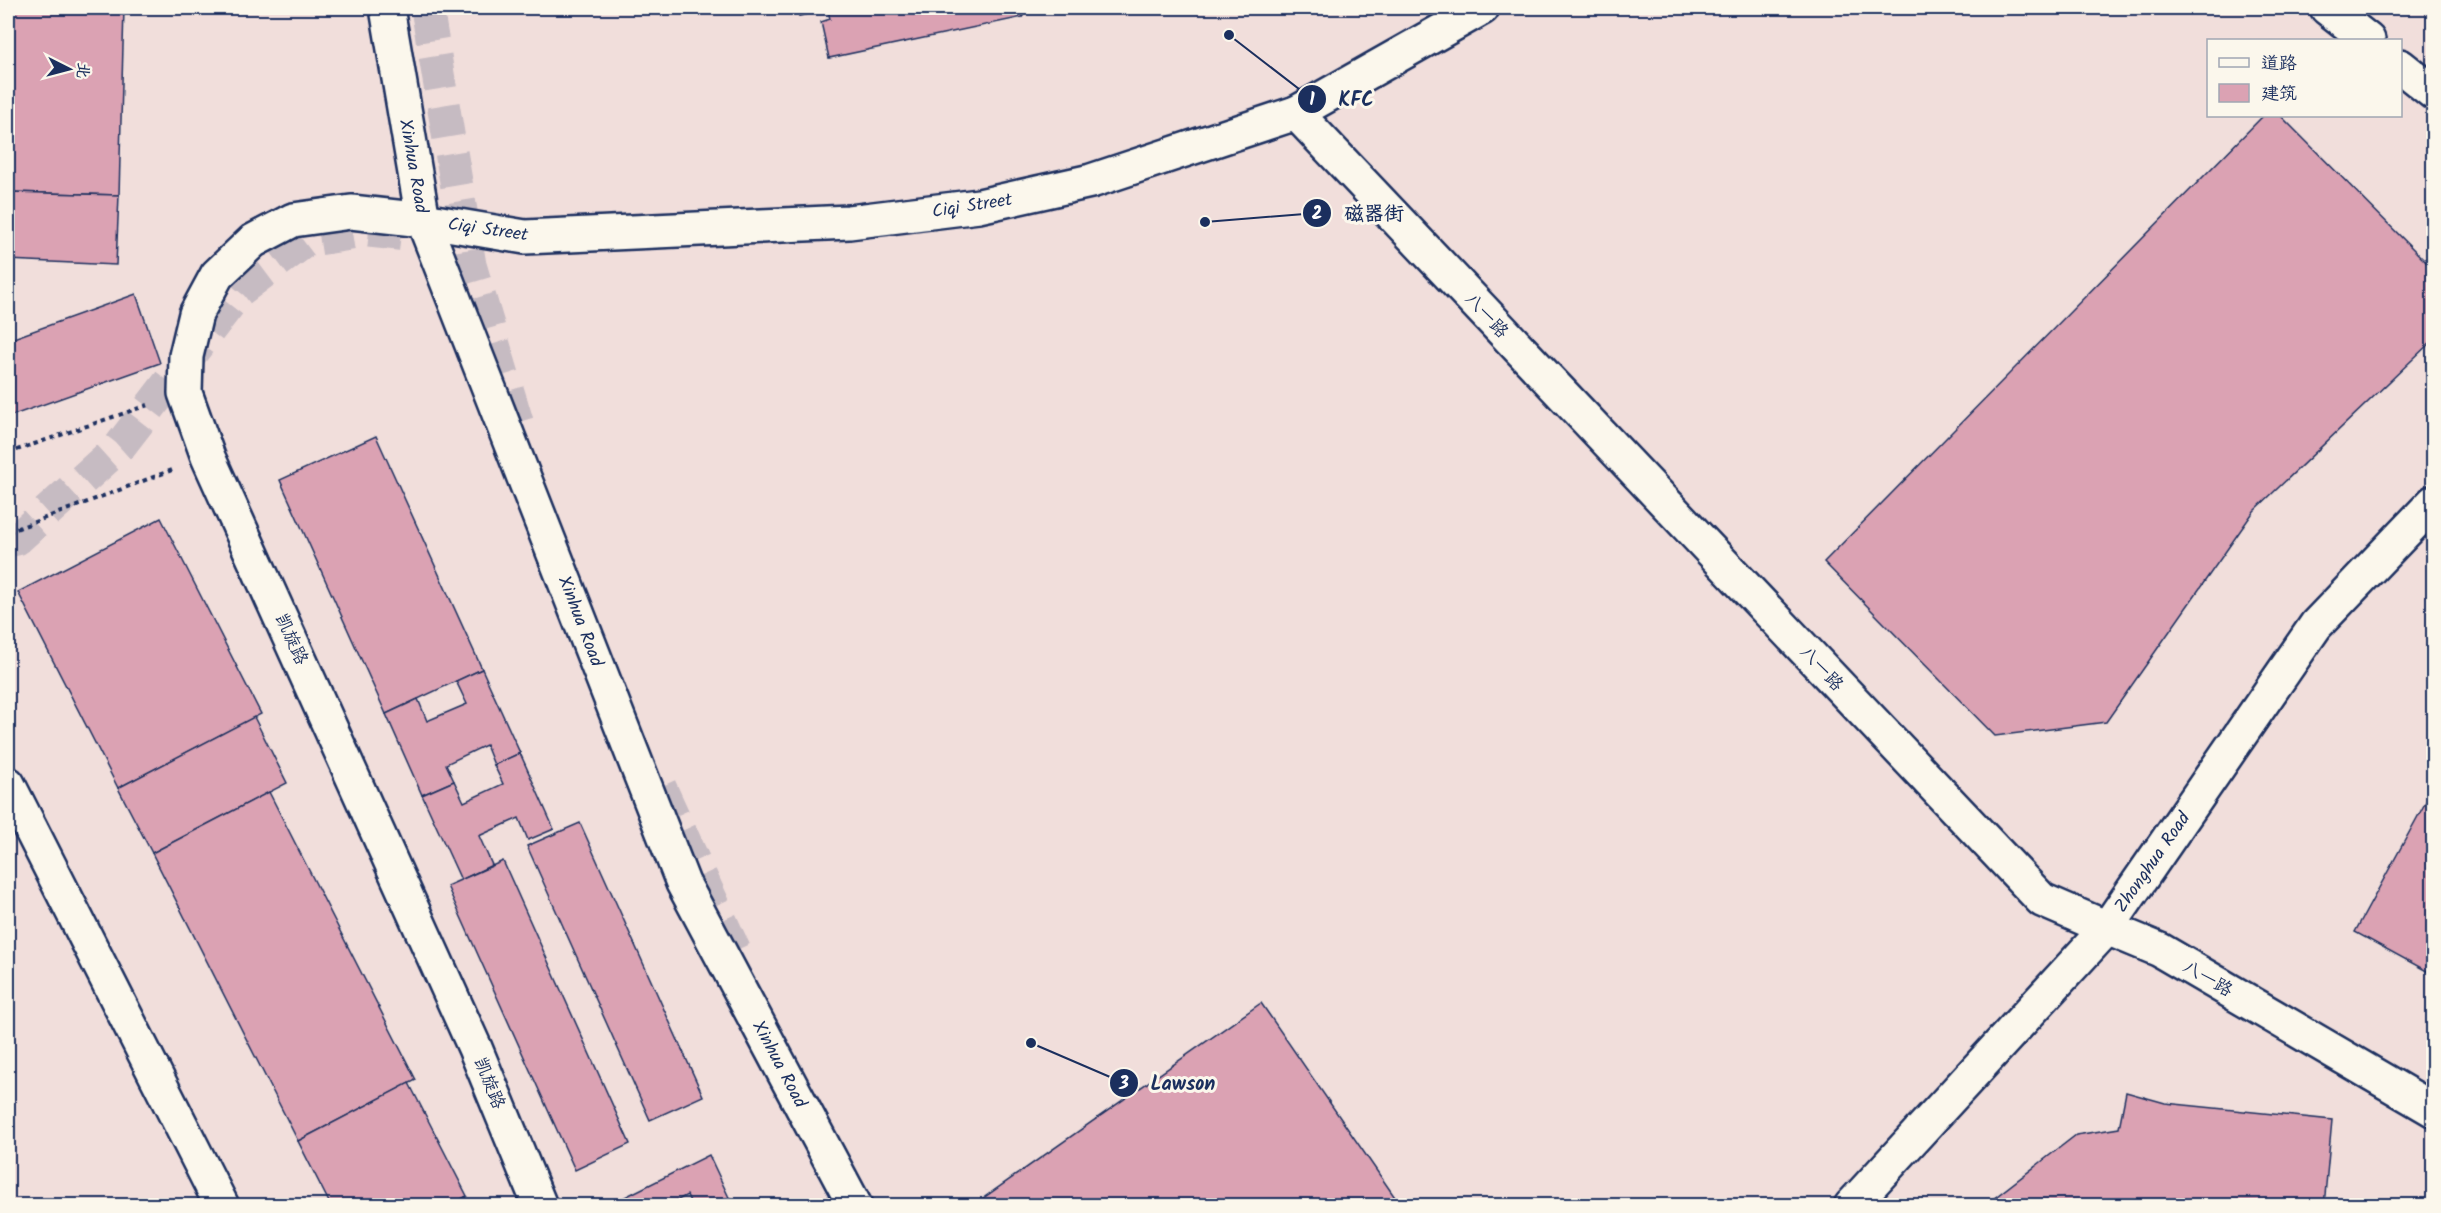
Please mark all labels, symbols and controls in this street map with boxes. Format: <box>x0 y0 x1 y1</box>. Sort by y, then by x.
north arrow <box>39 39 99 99</box>
legend <box>2207 39 2402 117</box>
text: 道路 <box>2261 50 2297 79</box>
text: 北 <box>69 61 96 80</box>
callout: KFC <box>1297 80 1386 118</box>
text: 建筑 <box>2261 80 2297 109</box>
text: KFC <box>1338 85 1374 117</box>
text: 1 <box>1309 86 1315 115</box>
street label: Xinhua Road <box>390 117 435 217</box>
street label: Ciqi Street <box>930 186 1015 227</box>
callout: 磁器街 <box>1302 194 1416 232</box>
text: 磁器街 <box>1344 199 1404 231</box>
text: 2 <box>1312 200 1322 229</box>
street label: Ciqi Street <box>446 211 531 251</box>
street label: 八一路 <box>1457 286 1515 346</box>
street label: Xinhua Road <box>549 572 611 672</box>
street label: 凯旋路 <box>266 609 315 670</box>
street label: 八一路 <box>1792 639 1850 699</box>
street label: Zhonghua Road <box>2108 806 2199 919</box>
street label: 八一路 <box>2177 953 2238 1005</box>
street label: Xinhua Road <box>744 1016 814 1114</box>
street label: 凯旋路 <box>465 1053 512 1114</box>
callout: Lawson <box>1109 1064 1227 1102</box>
text: Lawson <box>1151 1069 1215 1101</box>
text: 3 <box>1118 1070 1129 1099</box>

